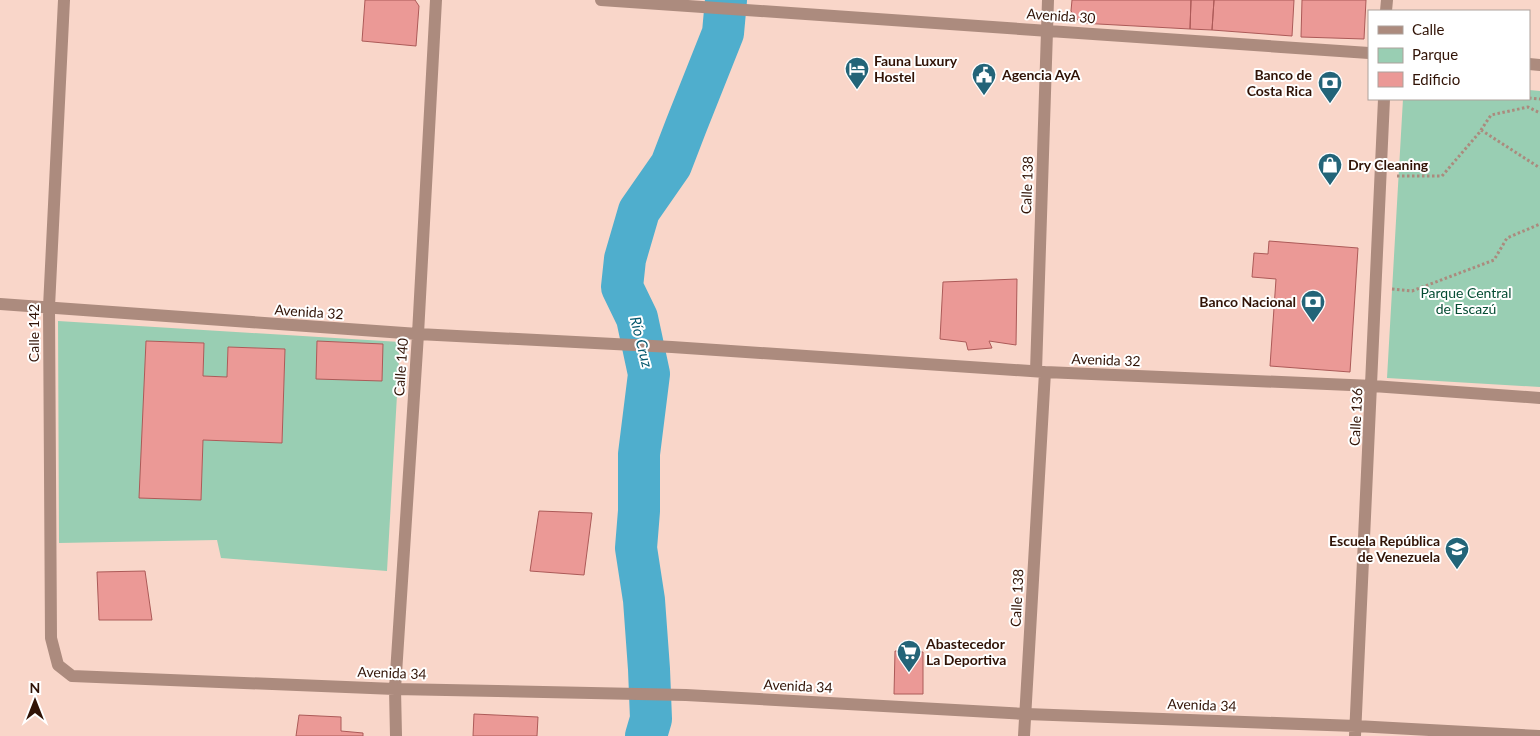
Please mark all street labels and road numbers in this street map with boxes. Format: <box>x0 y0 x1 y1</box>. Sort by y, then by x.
street label: Avenida 30 <box>1026 5 1096 26</box>
street label: Calle 138 <box>1017 156 1036 214</box>
street label: Avenida 32 <box>274 301 344 322</box>
street label: Calle 142 <box>25 304 42 362</box>
street label: Calle 140 <box>390 337 411 397</box>
street label: Avenida 32 <box>1071 350 1141 369</box>
street label: Calle 136 <box>1345 387 1366 447</box>
street label: Calle 138 <box>1006 568 1027 628</box>
street label: Avenida 34 <box>357 663 427 682</box>
street label: Avenida 34 <box>763 675 833 696</box>
street label: Avenida 34 <box>1167 695 1237 714</box>

